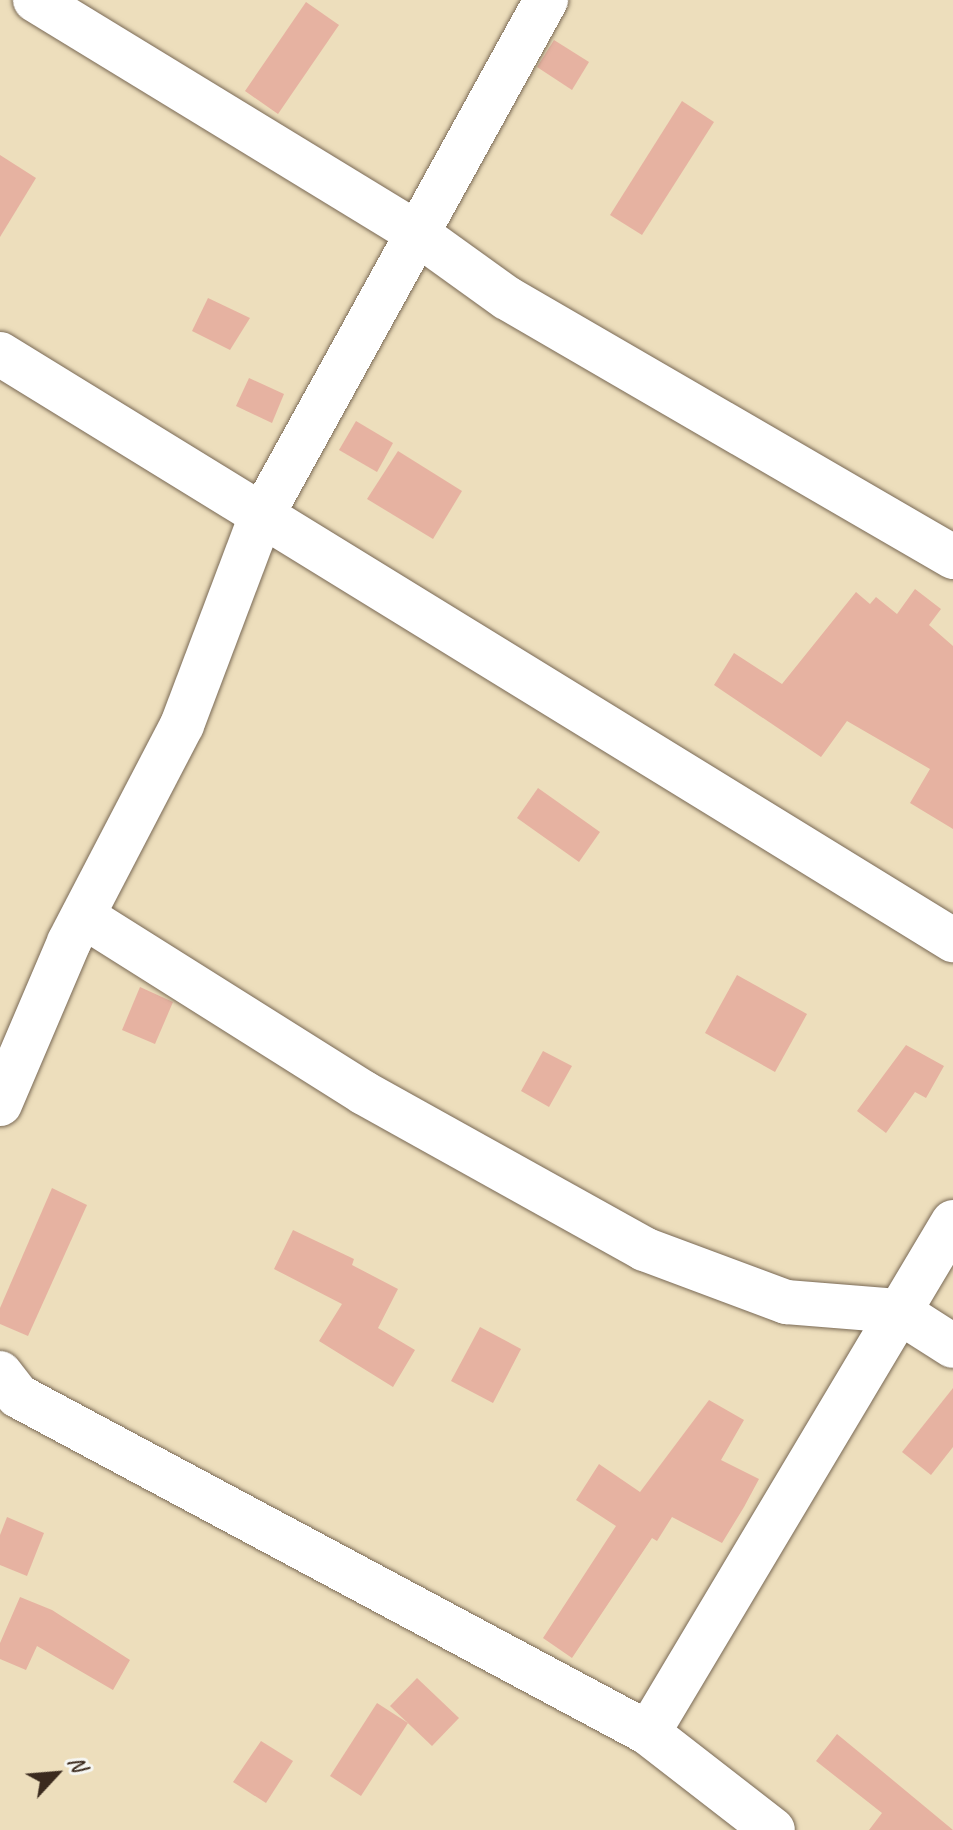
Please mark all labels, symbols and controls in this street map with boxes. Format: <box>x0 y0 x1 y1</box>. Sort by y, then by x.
north arrow <box>16 1734 96 1814</box>
text: N <box>62 1751 93 1776</box>

